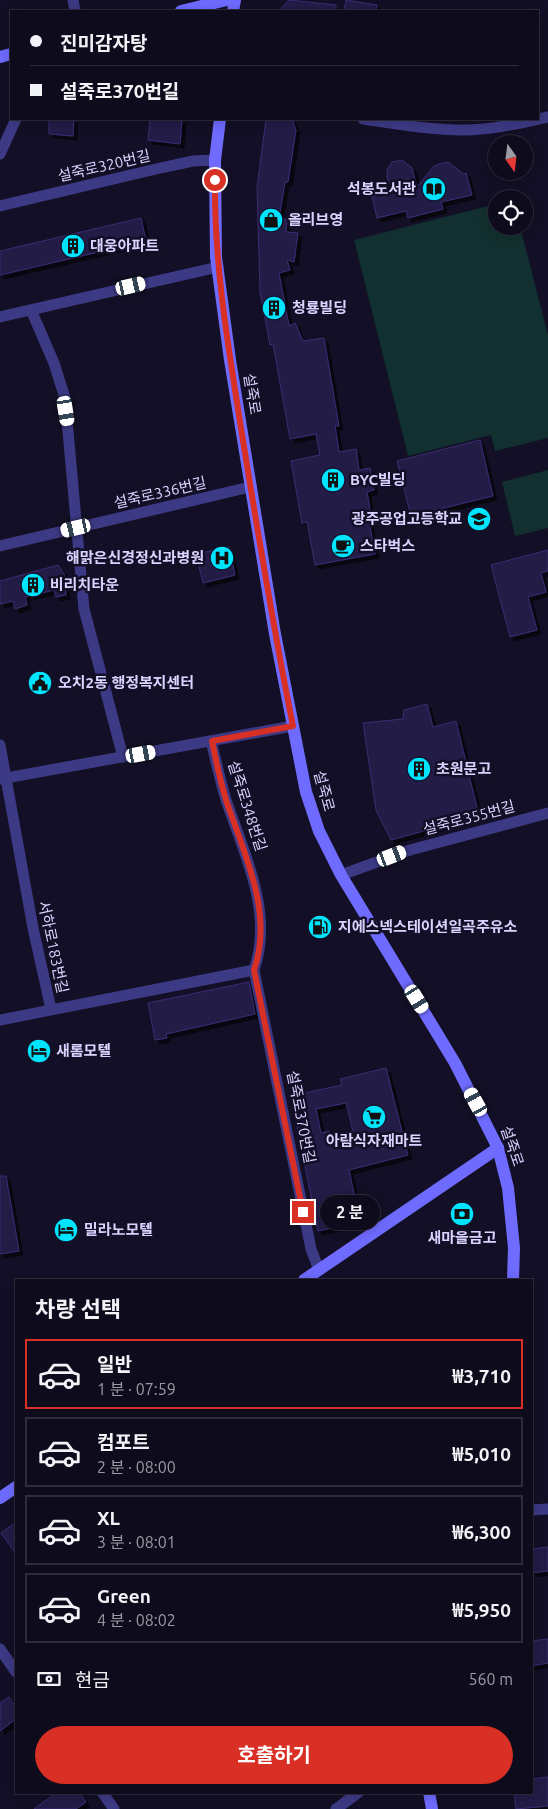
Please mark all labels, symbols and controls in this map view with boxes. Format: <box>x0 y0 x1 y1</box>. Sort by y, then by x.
text: 진미감자탕 <box>60 32 147 54</box>
text: 설죽로370번길 <box>60 80 180 102</box>
north arrow <box>488 135 532 180</box>
map controls <box>488 135 533 235</box>
street label: 설죽로320번길 <box>56 147 152 184</box>
route start <box>204 169 226 191</box>
library icon: 석봉도서관 <box>421 176 447 202</box>
place label: 석봉도서관 <box>347 180 416 197</box>
button: locate <box>488 190 533 235</box>
shop icon: 올리브영 <box>258 207 284 233</box>
place label: 올리브영 <box>288 211 343 228</box>
building icon: 대웅아파트 <box>60 233 86 259</box>
place label: 대웅아파트 <box>90 237 159 254</box>
car <box>114 275 147 297</box>
building icon: 청룡빌딩 <box>261 295 287 321</box>
place label: 청룡빌딩 <box>292 299 347 316</box>
street label: 설죽로 <box>241 372 264 416</box>
car <box>56 395 75 427</box>
building icon: BYC빌딩 <box>320 467 346 493</box>
place label: BYC빌딩 <box>350 471 406 488</box>
street label: 설죽로336번길 <box>112 474 208 511</box>
school or university icon: 광주공업고등학교 <box>466 506 492 532</box>
place label: 광주공업고등학교 <box>352 510 462 527</box>
car <box>59 517 92 539</box>
cafe icon: 스타벅스 <box>330 533 356 559</box>
place label: 스타벅스 <box>360 537 415 554</box>
hospital icon: 해맑은신경정신과병원 <box>209 545 235 571</box>
place label: 해맑은신경정신과병원 <box>66 549 204 566</box>
building icon: 비리치타운 <box>20 572 46 598</box>
place label: 비리치타운 <box>50 576 119 593</box>
public building icon: 오치2동 행정복지센터 <box>27 670 53 696</box>
place label: 오치2동 행정복지센터 <box>58 674 194 691</box>
car <box>124 744 157 764</box>
building icon: 초원문고 <box>406 756 432 782</box>
street label: 설죽로348번길 <box>225 758 270 853</box>
place label: 초원문고 <box>436 760 491 777</box>
street label: 설죽로 <box>311 769 338 813</box>
street label: 설죽로355번길 <box>421 797 517 838</box>
car <box>375 844 408 868</box>
street label: 서하로183번길 <box>35 899 72 995</box>
fuel station icon: 지에스넥스테이션일곡주유소 <box>307 914 333 940</box>
place label: 지에스넥스테이션일곡주유소 <box>338 918 518 935</box>
car <box>402 982 431 1016</box>
hotel icon: 새롬모텔 <box>26 1038 52 1064</box>
place label: 새롬모텔 <box>56 1042 111 1059</box>
street label: 설죽로370번길 <box>284 1069 319 1165</box>
car <box>462 1085 489 1119</box>
supermarket icon: 아람식자재마트 <box>361 1104 387 1130</box>
street label: 설죽로 <box>498 1123 527 1168</box>
place label: 아람식자재마트 <box>326 1132 422 1149</box>
callout: 2 분 <box>320 1194 380 1230</box>
route end <box>292 1201 314 1223</box>
bank icon: 새마을금고 <box>449 1201 475 1227</box>
text: 2 분 <box>336 1203 364 1221</box>
hotel icon: 밀라노모텔 <box>53 1217 79 1243</box>
place label: 밀라노모텔 <box>84 1221 153 1238</box>
place label: 새마을금고 <box>427 1229 497 1246</box>
text: 차량 선택 <box>35 1296 121 1321</box>
icon: car <box>37 1352 82 1397</box>
text: 일반 <box>97 1353 132 1375</box>
text: ₩3,710 <box>452 1365 511 1387</box>
text: 1 분 · 07:59 <box>97 1380 176 1398</box>
icon: car <box>37 1430 82 1475</box>
text: 컴포트 <box>97 1431 149 1453</box>
text: ₩5,010 <box>452 1443 511 1465</box>
text: 2 분 · 08:00 <box>97 1458 176 1476</box>
text: XL <box>97 1507 120 1529</box>
icon: car <box>37 1508 82 1553</box>
text: ₩6,300 <box>452 1521 511 1543</box>
text: 3 분 · 08:01 <box>97 1533 176 1551</box>
text: Green <box>97 1585 151 1607</box>
icon: car <box>37 1586 82 1631</box>
text: ₩5,950 <box>452 1599 511 1621</box>
text: 4 분 · 08:02 <box>97 1611 176 1629</box>
icon: cash <box>35 1665 63 1693</box>
text: 현금 <box>75 1669 110 1691</box>
text: 560 m <box>468 1670 513 1688</box>
button: 호출하기 <box>35 1726 513 1784</box>

